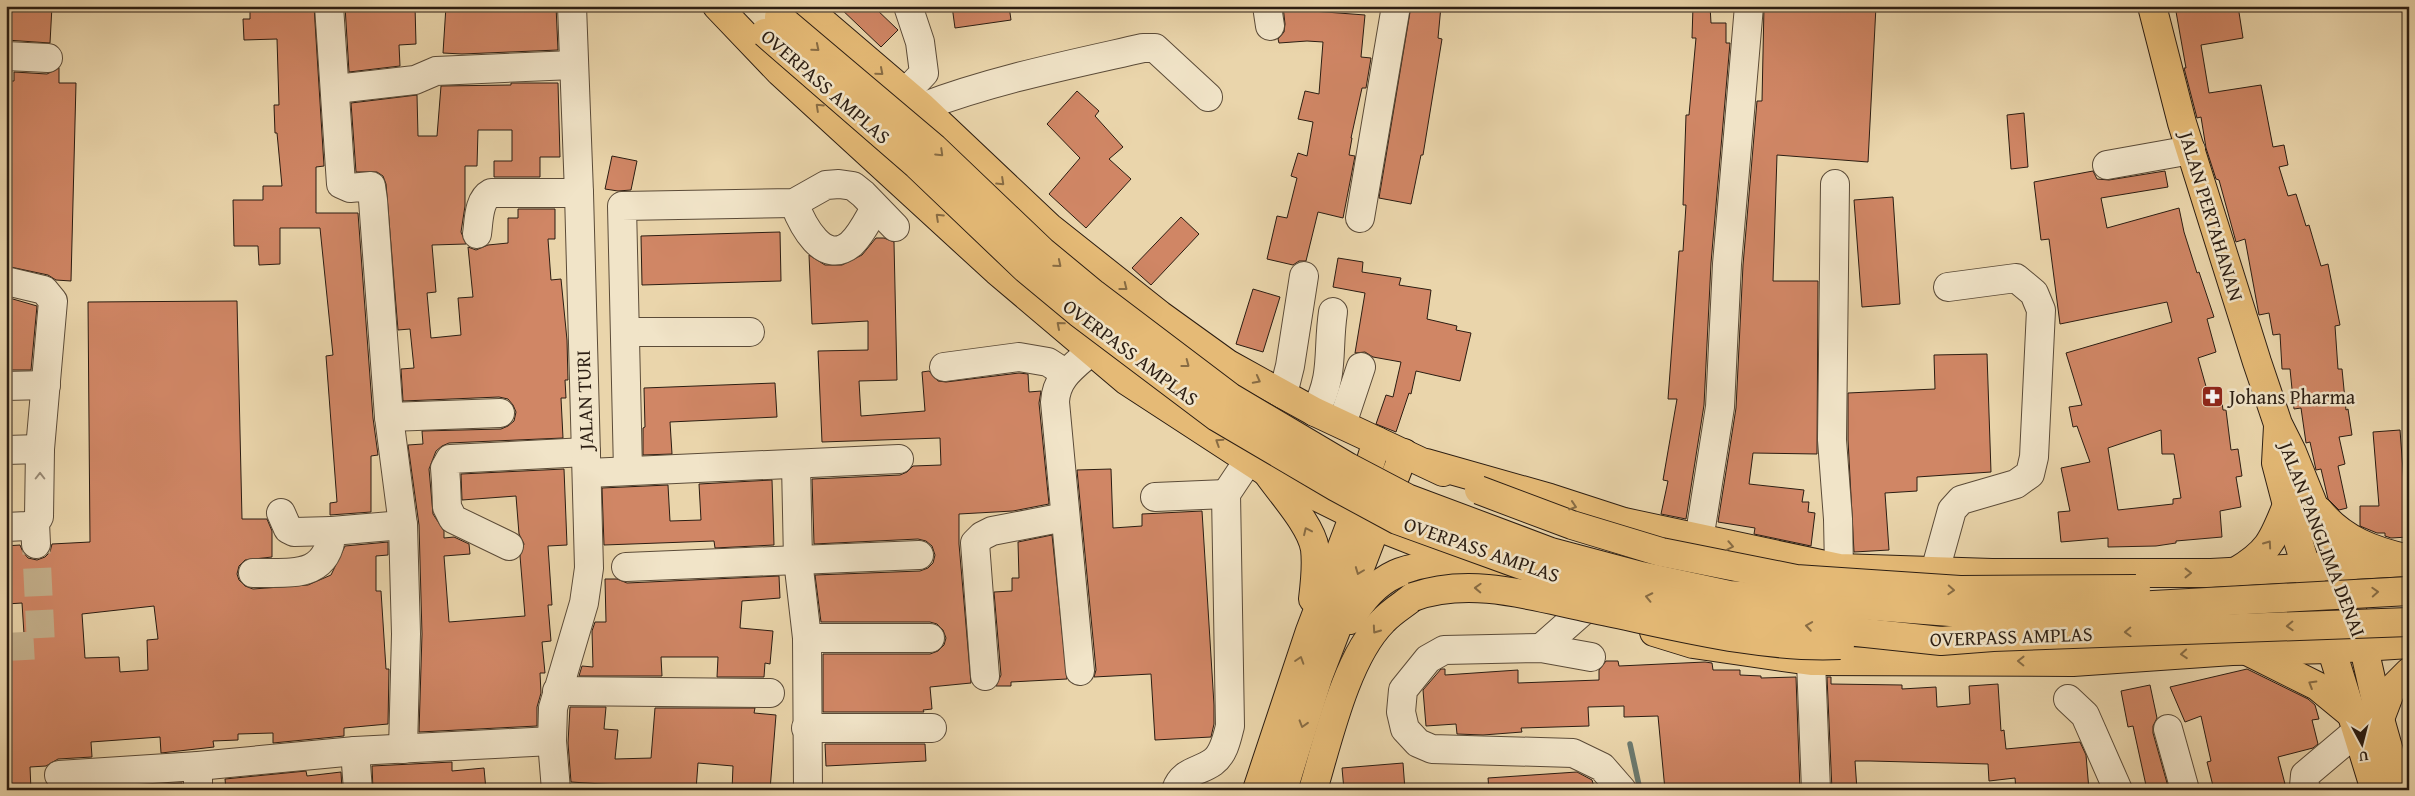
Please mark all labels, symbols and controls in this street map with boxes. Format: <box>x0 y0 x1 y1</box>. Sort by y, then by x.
street label: OVERPASS AMPLAS <box>755 22 897 150</box>
one-way arrow <box>810 42 819 51</box>
one-way arrow <box>875 67 884 76</box>
one-way arrow <box>816 104 825 113</box>
street label: JALAN PERTAHANAN <box>2172 125 2252 304</box>
one-way arrow <box>934 147 943 156</box>
one-way arrow <box>995 176 1004 185</box>
one-way arrow <box>935 214 944 223</box>
one-way arrow <box>1052 259 1061 267</box>
one-way arrow <box>1118 282 1127 290</box>
street label: OVERPASS AMPLAS <box>1057 291 1205 413</box>
one-way arrow <box>1057 322 1066 331</box>
street label: JALAN TURI <box>568 350 600 453</box>
one-way arrow <box>1180 358 1190 367</box>
one-way arrow <box>1252 374 1261 384</box>
place label: Johans Pharma <box>2226 382 2356 411</box>
pharmacy icon: Johans Pharma <box>2201 384 2225 408</box>
street label: JALAN PANGLIMA DENAI <box>2271 434 2374 641</box>
one-way arrow <box>1215 439 1225 448</box>
one-way arrow <box>35 471 45 479</box>
one-way arrow <box>1569 500 1577 510</box>
street label: OVERPASS AMPLAS <box>1400 509 1564 589</box>
one-way arrow <box>1303 527 1313 536</box>
one-way arrow <box>1726 540 1735 550</box>
one-way arrow <box>2262 541 2271 550</box>
one-way arrow <box>1355 566 1365 575</box>
one-way arrow <box>2184 568 2192 578</box>
one-way arrow <box>1474 583 1482 594</box>
one-way arrow <box>1948 584 1956 595</box>
one-way arrow <box>2372 587 2380 598</box>
one-way arrow <box>1645 592 1653 603</box>
street label: OVERPASS AMPLAS <box>1929 619 2093 653</box>
one-way arrow <box>2286 621 2294 631</box>
one-way arrow <box>1804 622 1813 632</box>
one-way arrow <box>1373 624 1382 633</box>
one-way arrow <box>2123 627 2131 637</box>
one-way arrow <box>2179 649 2187 660</box>
one-way arrow <box>2017 656 2025 666</box>
one-way arrow <box>1294 657 1304 665</box>
one-way arrow <box>2309 680 2318 690</box>
north arrow <box>2338 718 2388 768</box>
one-way arrow <box>1299 719 1309 727</box>
text: U <box>2357 746 2369 767</box>

